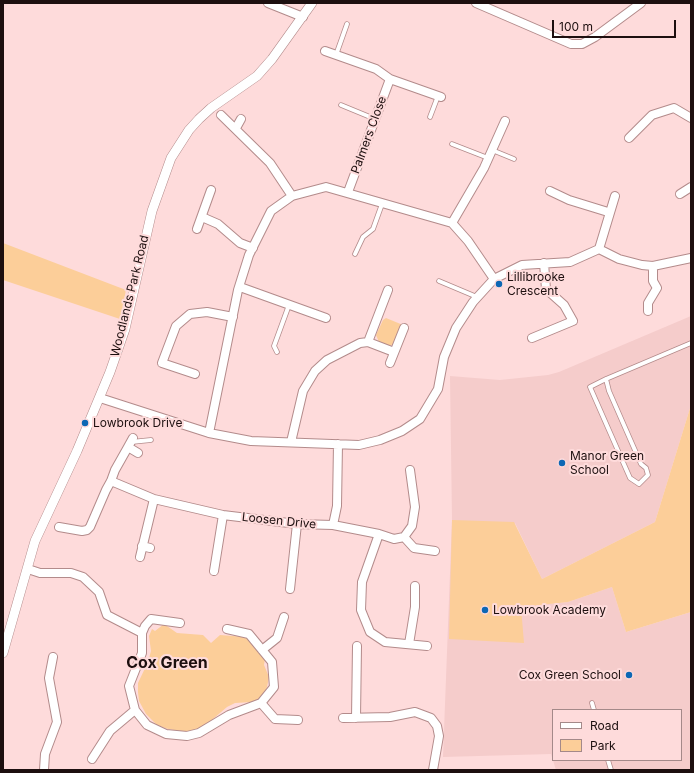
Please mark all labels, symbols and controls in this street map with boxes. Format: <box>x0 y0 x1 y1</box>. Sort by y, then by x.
scale bar <box>554 12 678 38</box>
text: 100 m <box>559 19 593 34</box>
street label: Palmers Close <box>348 94 390 176</box>
street label: Woodlands Park Road <box>108 234 152 358</box>
place label: Lillibrooke Crescent <box>507 270 565 298</box>
marker: Lillibrooke Crescent <box>494 279 504 289</box>
place label: Lowbrook Drive <box>93 416 182 430</box>
marker: Lowbrook Drive <box>80 418 90 428</box>
place label: Manor Green School <box>570 449 644 477</box>
marker: Manor Green School <box>557 458 567 468</box>
street label: Loosen Drive <box>241 510 317 532</box>
place label: Lowbrook Academy <box>493 603 606 617</box>
marker: Lowbrook Academy <box>480 605 490 615</box>
district label: Cox Green <box>126 653 208 673</box>
place label: Cox Green School <box>519 668 621 682</box>
marker: Cox Green School <box>624 670 634 680</box>
legend <box>552 709 682 761</box>
text: Road <box>590 718 619 733</box>
text: Park <box>590 738 616 753</box>

